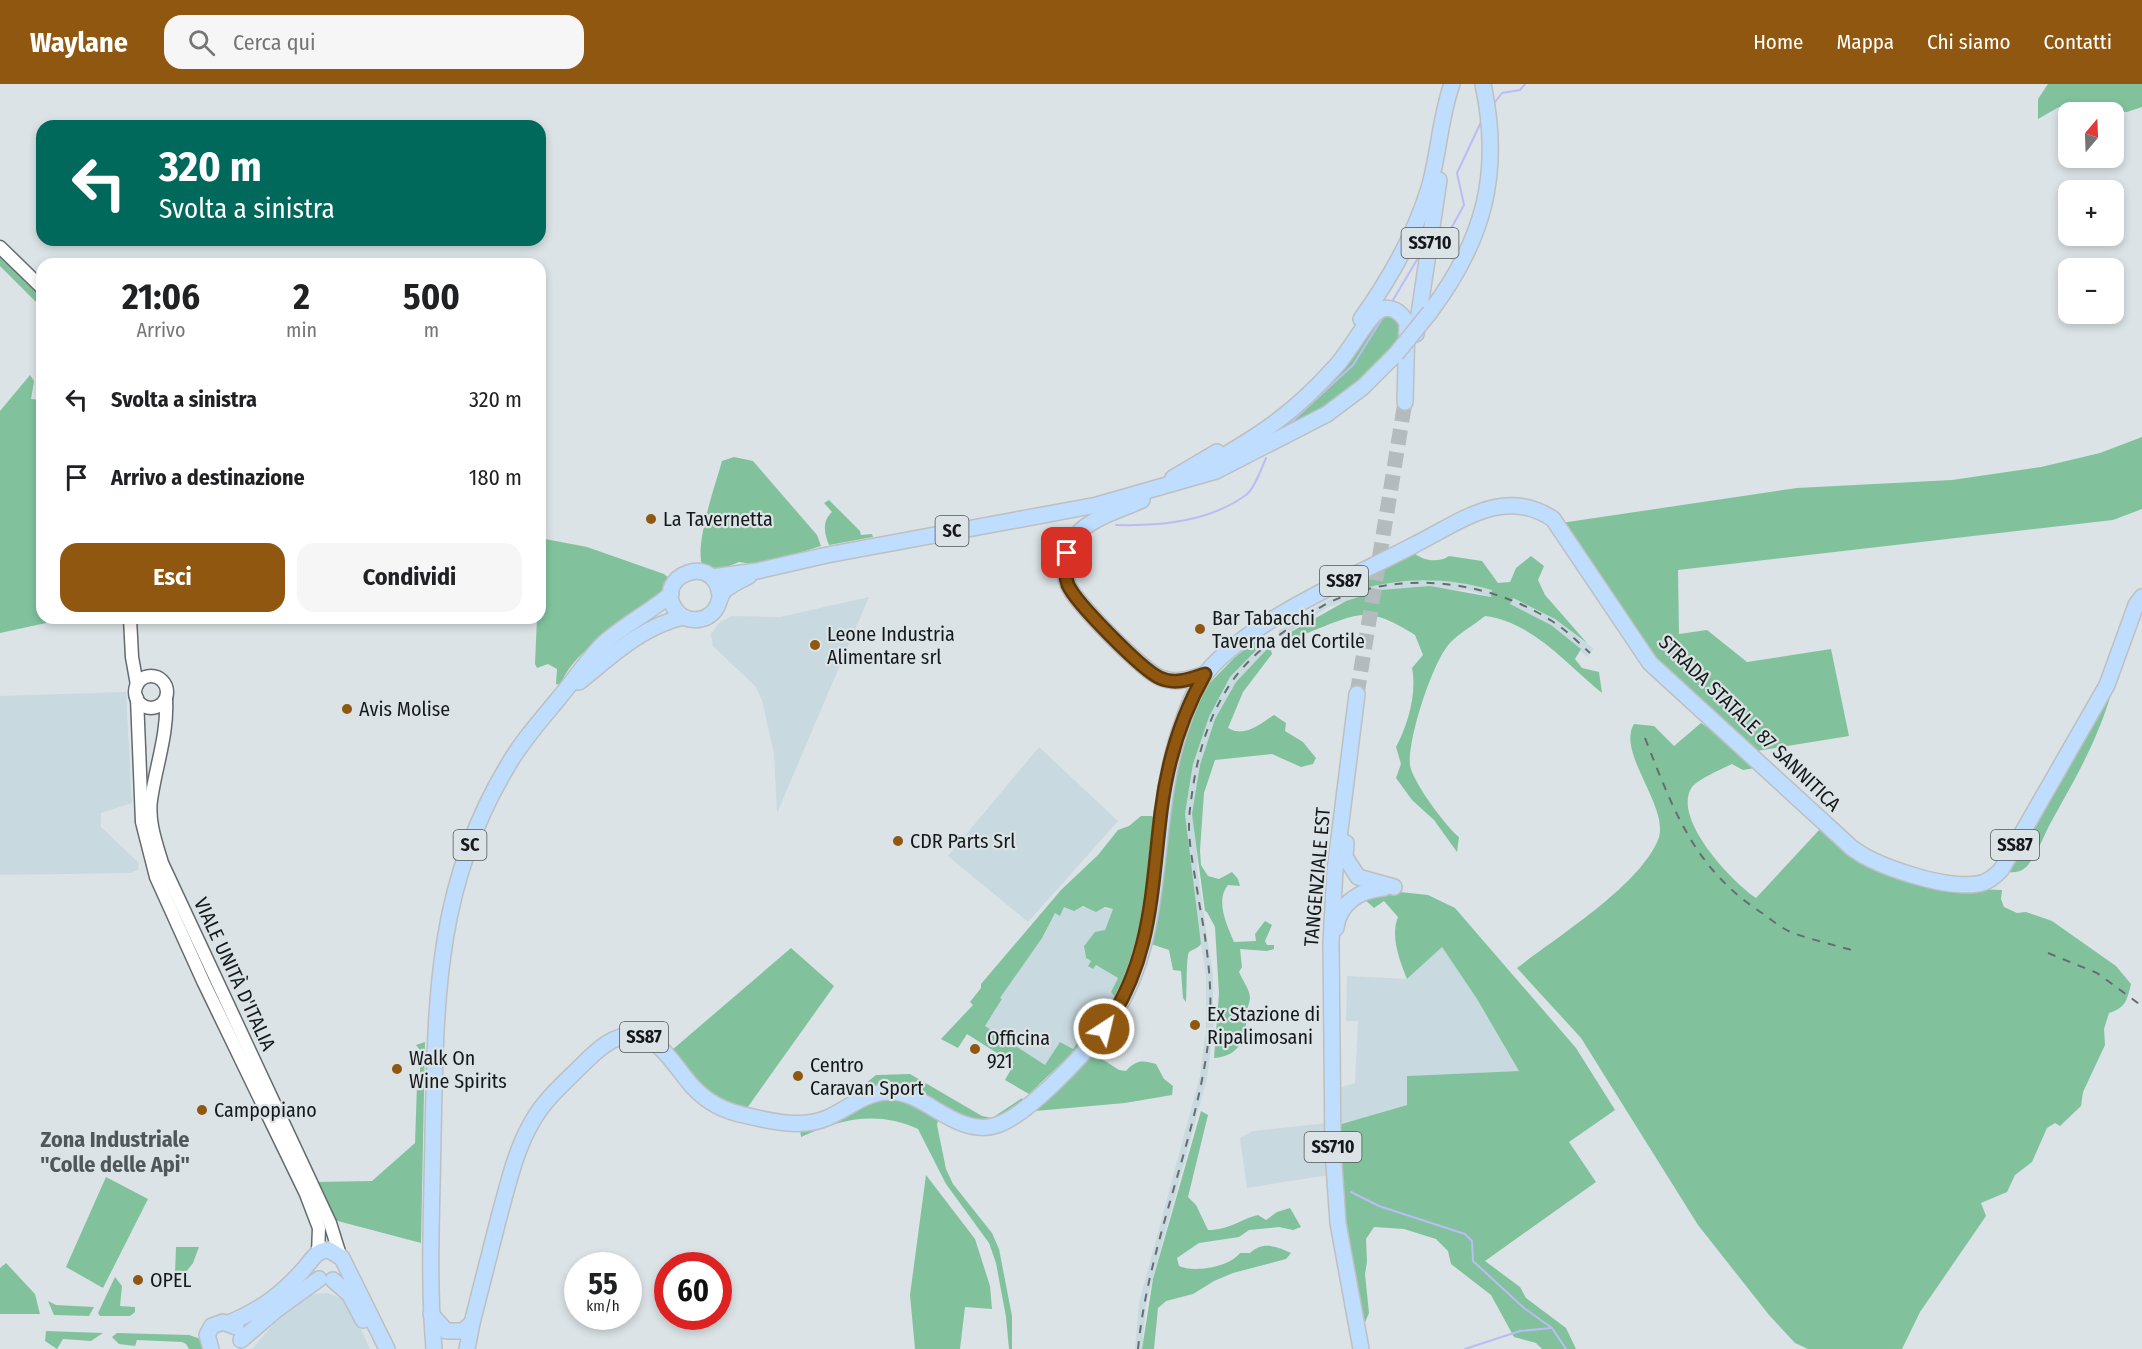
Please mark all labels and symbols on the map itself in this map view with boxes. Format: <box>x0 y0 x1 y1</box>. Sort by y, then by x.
north arrow <box>2058 102 2124 168</box>
road number: SS710 <box>1402 228 1458 258</box>
place label: La Tavernetta <box>663 507 773 531</box>
marker: La Tavernetta <box>644 512 658 526</box>
road number: SC <box>936 516 968 546</box>
pin <box>1041 527 1092 578</box>
road number: SS87 <box>1320 566 1368 596</box>
place label: Bar Tabacchi Taverna del Cortile <box>1212 606 1365 653</box>
place label: Leone Industria Alimentare srl <box>827 622 955 669</box>
marker: Bar Tabacchi Taverna del Cortile <box>1193 622 1207 636</box>
street label: STRADA STATALE 87 SANNITICA <box>1654 630 1846 816</box>
marker: Leone Industria Alimentare srl <box>808 638 822 652</box>
place label: Avis Molise <box>359 697 450 721</box>
marker: Avis Molise <box>340 702 354 716</box>
street label: TANGENZIALE EST <box>1299 806 1335 948</box>
place label: CDR Parts Srl <box>910 829 1016 853</box>
road number: SC <box>454 830 486 860</box>
road number: SS87 <box>1991 830 2039 860</box>
marker: CDR Parts Srl <box>891 834 905 848</box>
street label: VIALE UNITÀ D'ITALIA <box>189 894 281 1055</box>
position arrow <box>1072 997 1136 1061</box>
place label: Ex Stazione di Ripalimosani <box>1207 1002 1320 1049</box>
marker: Ex Stazione di Ripalimosani <box>1188 1018 1202 1032</box>
road number: SS87 <box>620 1022 668 1052</box>
place label: Officina 921 <box>987 1026 1050 1073</box>
marker: Officina 921 <box>968 1042 982 1056</box>
place label: Walk On Wine Spirits <box>409 1046 507 1093</box>
place label: Centro Caravan Sport <box>810 1053 924 1100</box>
marker: Walk On Wine Spirits <box>390 1062 404 1076</box>
marker: Centro Caravan Sport <box>791 1069 805 1083</box>
place label: Campopiano <box>214 1098 317 1122</box>
marker: Campopiano <box>195 1103 209 1117</box>
district label: Zona Industriale "Colle delle Api" <box>40 1126 190 1178</box>
road number: SS710 <box>1304 1132 1362 1162</box>
speed limit sign: 60 <box>654 1252 732 1330</box>
place label: OPEL <box>150 1268 191 1292</box>
marker: OPEL <box>131 1273 145 1287</box>

